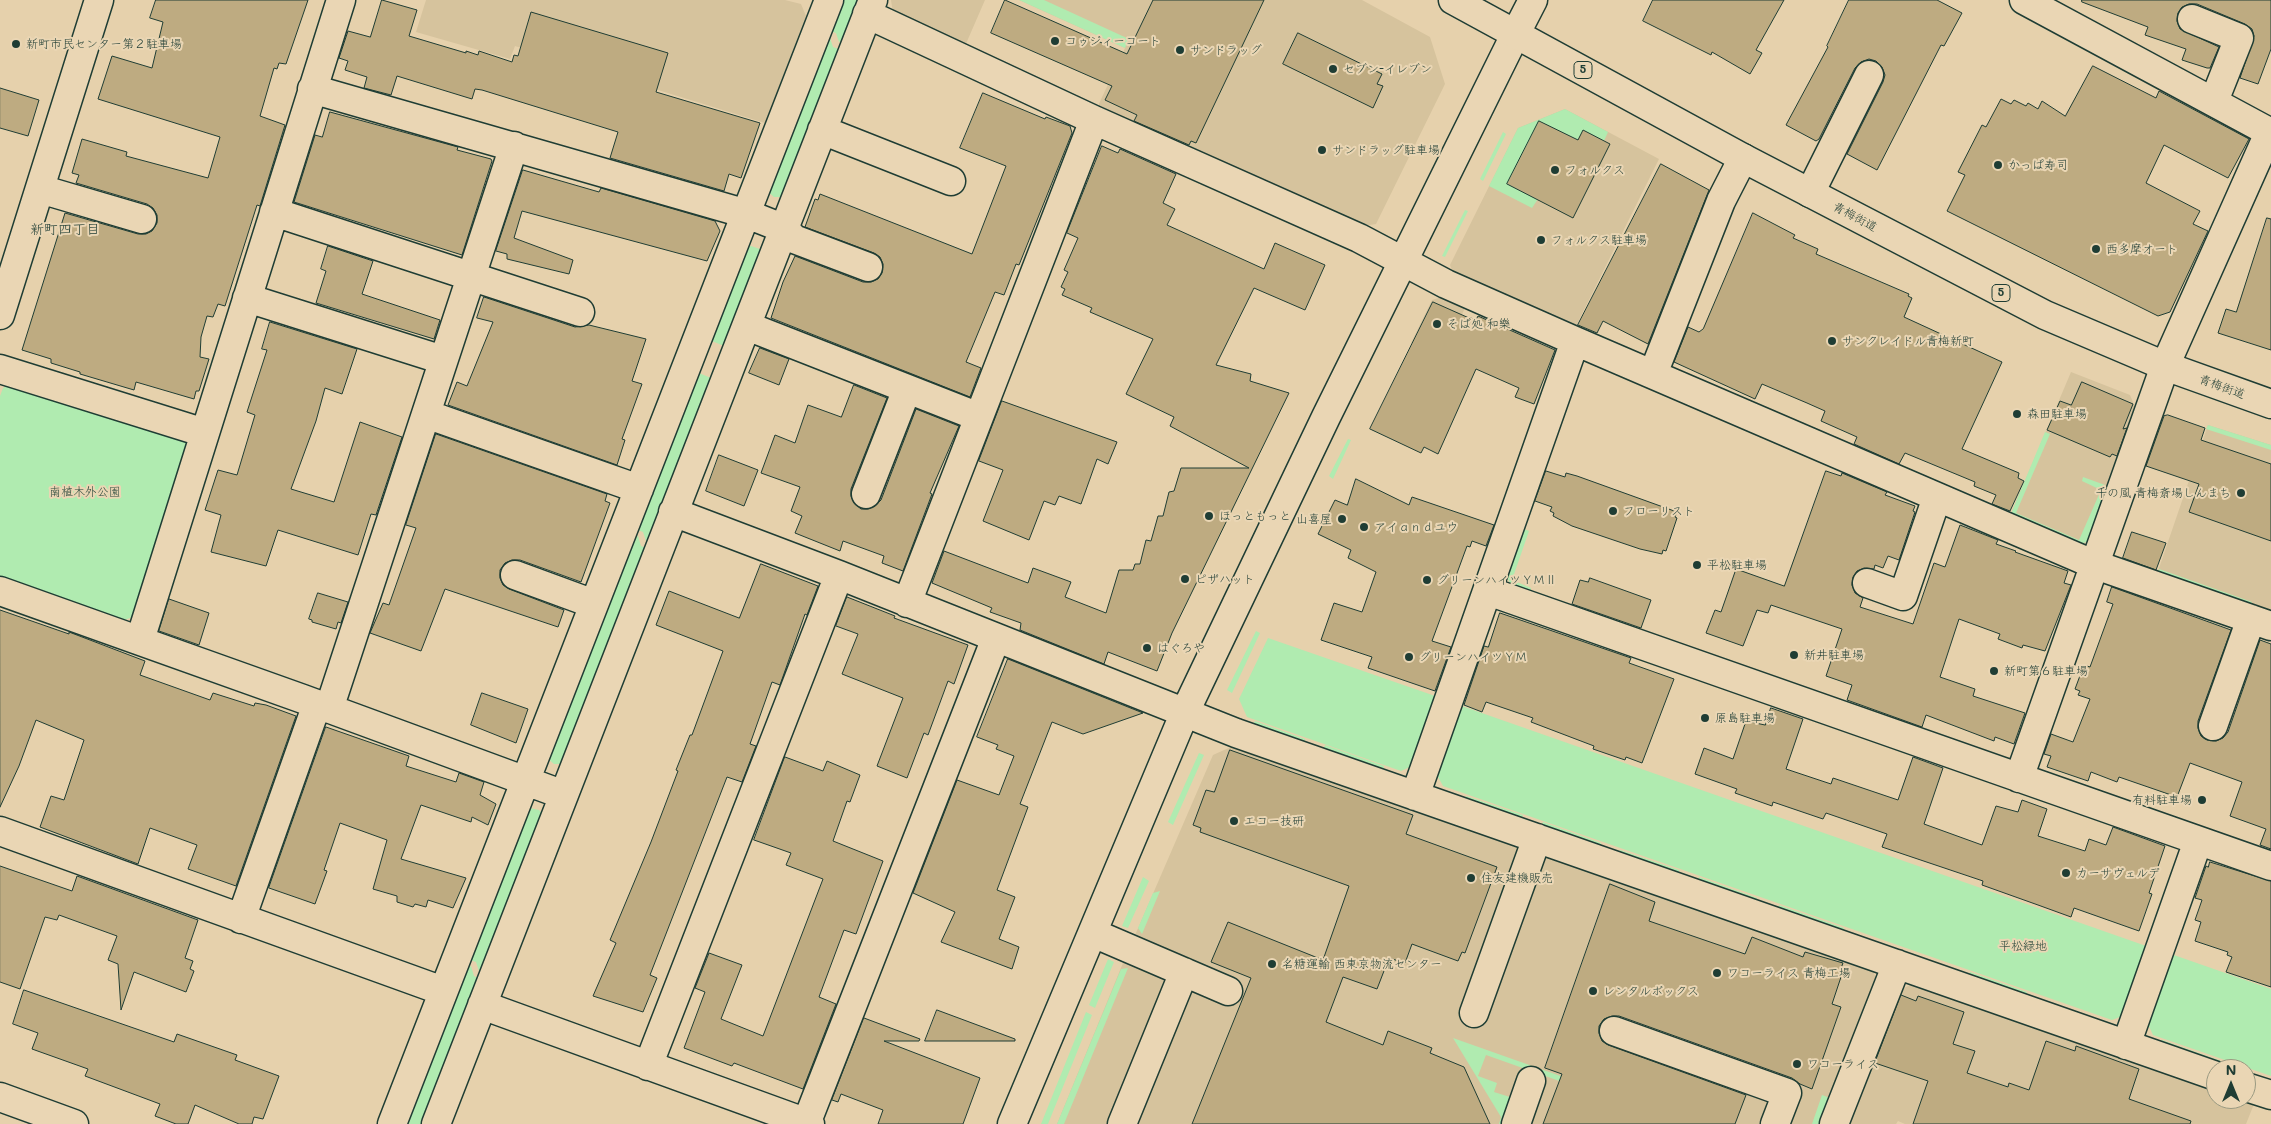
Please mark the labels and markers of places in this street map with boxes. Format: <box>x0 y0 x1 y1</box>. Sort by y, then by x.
place label: コゥジィーコート <box>1065 34 1161 48</box>
marker: コゥジィーコート <box>1049 35 1061 47</box>
place label: 新町市民センター第２駐車場 <box>26 37 182 51</box>
marker: 新町市民センター第２駐車場 <box>10 38 22 50</box>
place label: サンドラッグ <box>1190 43 1262 57</box>
marker: サンドラッグ <box>1174 44 1186 56</box>
place label: セブン-イレブン <box>1343 62 1432 76</box>
marker: セブン-イレブン <box>1327 63 1339 75</box>
place label: サンドラッグ駐車場 <box>1332 143 1440 157</box>
marker: サンドラッグ駐車場 <box>1316 144 1328 156</box>
place label: かっぱ寿司 <box>2008 158 2068 172</box>
marker: かっぱ寿司 <box>1992 159 2004 171</box>
place label: フォルクス <box>1565 163 1625 177</box>
marker: フォルクス <box>1549 164 1561 176</box>
place label: フォルクス駐車場 <box>1551 233 1647 247</box>
marker: フォルクス駐車場 <box>1535 234 1547 246</box>
place label: 西多摩オート <box>2106 242 2178 256</box>
marker: 西多摩オート <box>2090 243 2102 255</box>
place label: そば処 和樂 <box>1447 317 1511 331</box>
marker: そば処 和樂 <box>1431 318 1443 330</box>
place label: サンクレイドル青梅新町 <box>1842 334 1974 348</box>
marker: サンクレイドル青梅新町 <box>1826 335 1838 347</box>
place label: 森田駐車場 <box>2027 407 2087 421</box>
marker: 森田駐車場 <box>2011 408 2023 420</box>
place label: 千の風 青梅斎場しんまち <box>2095 486 2231 500</box>
marker: 千の風 青梅斎場しんまち <box>2235 487 2247 499</box>
place label: フローリスト <box>1623 504 1695 518</box>
marker: フローリスト <box>1607 505 1619 517</box>
place label: ほっともっと <box>1219 509 1291 523</box>
marker: ほっともっと <box>1203 510 1215 522</box>
place label: 山喜屋 <box>1296 512 1332 526</box>
marker: 山喜屋 <box>1336 513 1348 525</box>
place label: アイａｎｄユウ <box>1374 520 1458 534</box>
marker: アイａｎｄユウ <box>1358 521 1370 533</box>
place label: 平松駐車場 <box>1707 558 1767 572</box>
marker: 平松駐車場 <box>1691 559 1703 571</box>
place label: ピザハット <box>1195 572 1255 586</box>
marker: ピザハット <box>1179 573 1191 585</box>
place label: グリーンハイツＹＭⅡ <box>1437 573 1557 587</box>
marker: グリーンハイツＹＭⅡ <box>1421 574 1433 586</box>
place label: はぐろや <box>1157 641 1205 655</box>
marker: はぐろや <box>1141 642 1153 654</box>
place label: 新井駐車場 <box>1804 648 1864 662</box>
marker: 新井駐車場 <box>1788 649 1800 661</box>
place label: グリーンハイツＹＭ <box>1419 650 1527 664</box>
marker: グリーンハイツＹＭ <box>1403 651 1415 663</box>
place label: 新町第６駐車場 <box>2004 664 2088 678</box>
marker: 新町第６駐車場 <box>1988 665 2000 677</box>
place label: 原島駐車場 <box>1715 711 1775 725</box>
marker: 原島駐車場 <box>1699 712 1711 724</box>
place label: 有料駐車場 <box>2132 793 2192 807</box>
marker: 有料駐車場 <box>2196 794 2208 806</box>
place label: エコー技研 <box>1244 814 1304 828</box>
marker: エコー技研 <box>1228 815 1240 827</box>
place label: カーサヴェルデ <box>2076 866 2160 880</box>
marker: カーサヴェルデ <box>2060 867 2072 879</box>
place label: 住友建機販売 <box>1481 871 1553 885</box>
marker: 住友建機販売 <box>1465 872 1477 884</box>
place label: 名糖運輸 西東京物流センター <box>1282 957 1442 971</box>
marker: 名糖運輸 西東京物流センター <box>1266 958 1278 970</box>
place label: ワコーライス 青梅工場 <box>1727 966 1851 980</box>
marker: ワコーライス 青梅工場 <box>1711 967 1723 979</box>
place label: レンタルボックス <box>1603 984 1699 998</box>
marker: レンタルボックス <box>1587 985 1599 997</box>
place label: ワコーライス <box>1807 1057 1879 1071</box>
marker: ワコーライス <box>1791 1058 1803 1070</box>

